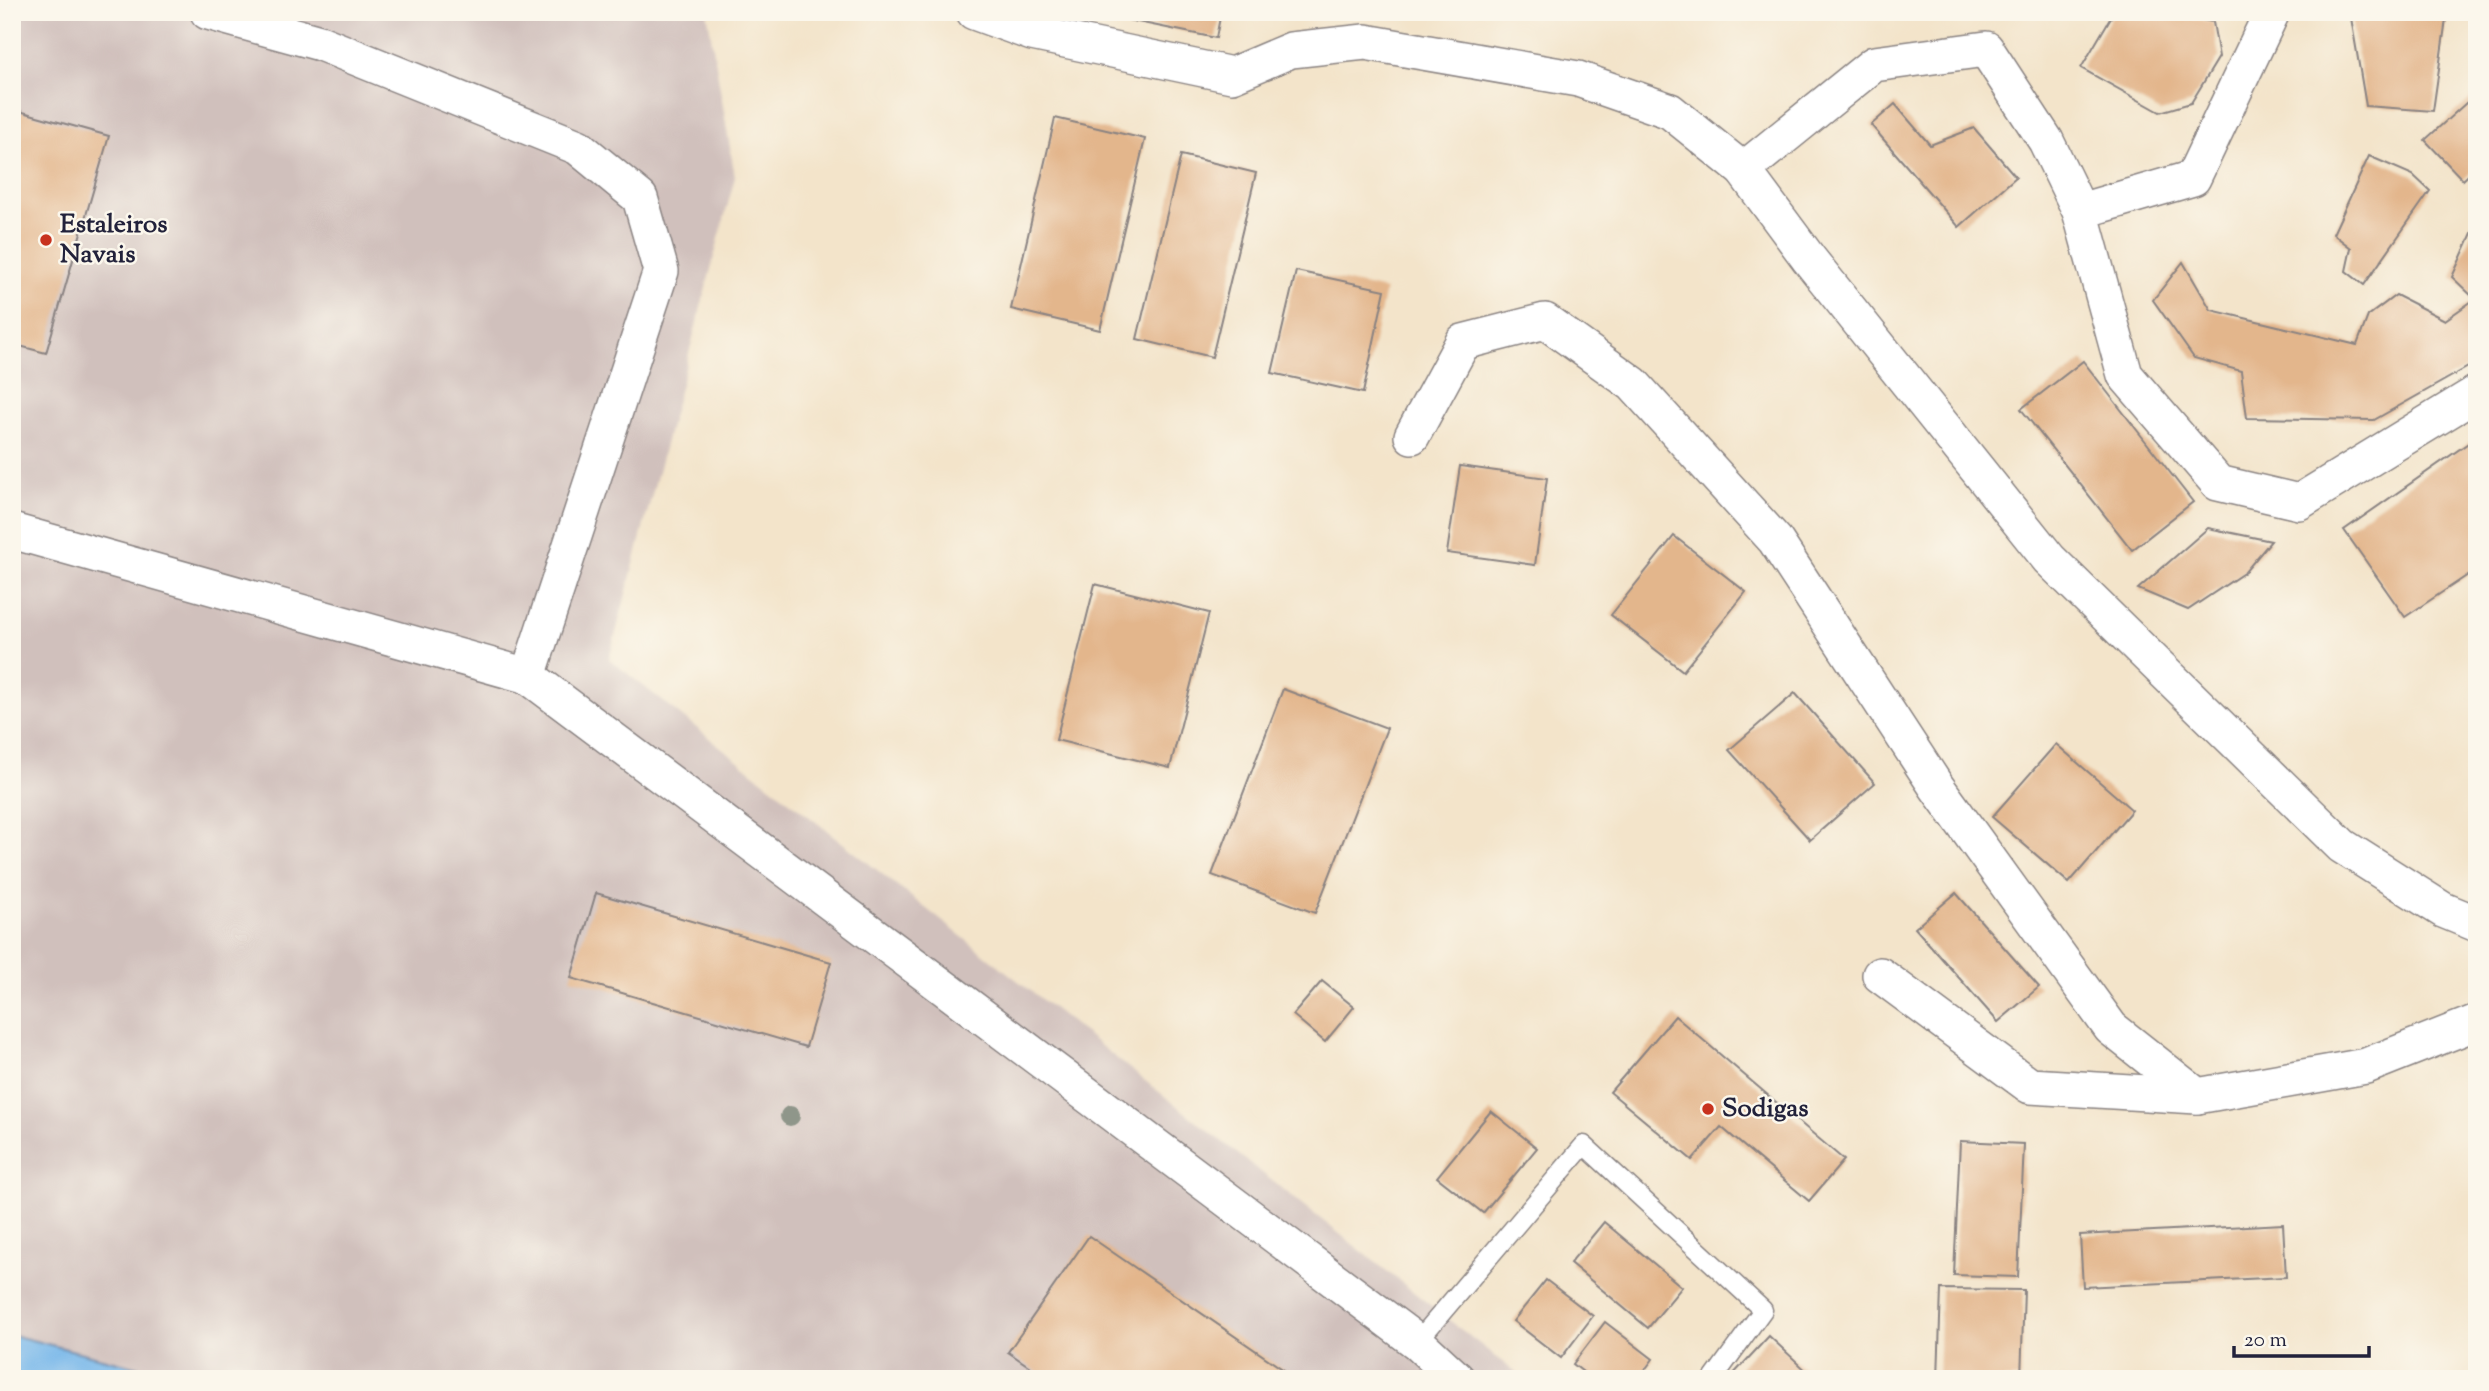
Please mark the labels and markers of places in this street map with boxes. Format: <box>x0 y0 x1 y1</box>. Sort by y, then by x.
place label: Estaleiros Navais <box>60 207 167 274</box>
marker: Estaleiros Navais <box>38 232 54 248</box>
place label: Sodigas <box>1722 1091 1809 1128</box>
marker: Sodigas <box>1700 1101 1716 1117</box>

